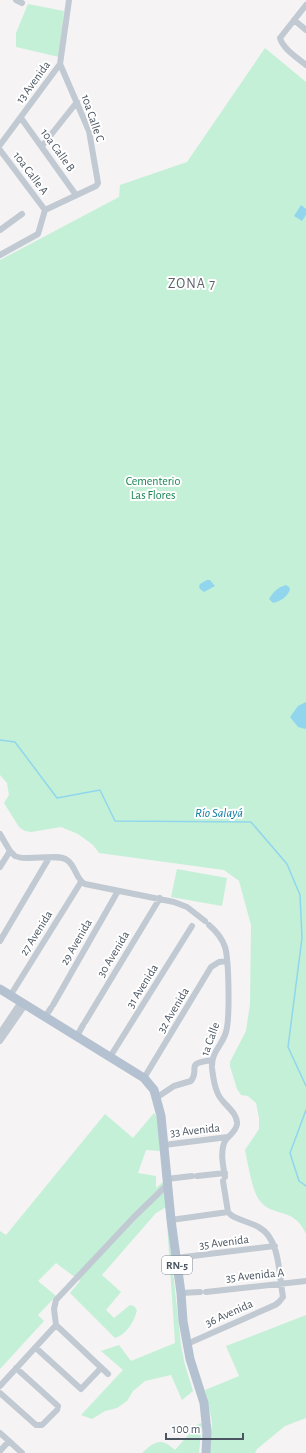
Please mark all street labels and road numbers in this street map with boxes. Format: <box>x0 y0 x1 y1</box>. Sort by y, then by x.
street label: 13 Avenida <box>14 58 53 105</box>
street label: 10a Calle C <box>79 93 107 143</box>
street label: 10a Calle B <box>39 126 77 174</box>
street label: 10a Calle A <box>11 149 51 197</box>
street label: 27 Avenida <box>18 908 55 958</box>
street label: 29 Avenida <box>58 916 94 967</box>
street label: 30 Avenida <box>95 929 132 979</box>
street label: 31 Avenida <box>124 962 160 1010</box>
street label: 32 Avenida <box>155 985 191 1035</box>
street label: 1a Calle <box>198 1021 222 1057</box>
street label: 33 Avenida <box>170 1121 221 1139</box>
street label: 35 Avenida <box>198 1233 250 1251</box>
road number: RN-5 <box>162 1256 192 1274</box>
street label: 35 Avenida A <box>225 1266 285 1284</box>
street label: 36 Avenida <box>203 1297 255 1329</box>

